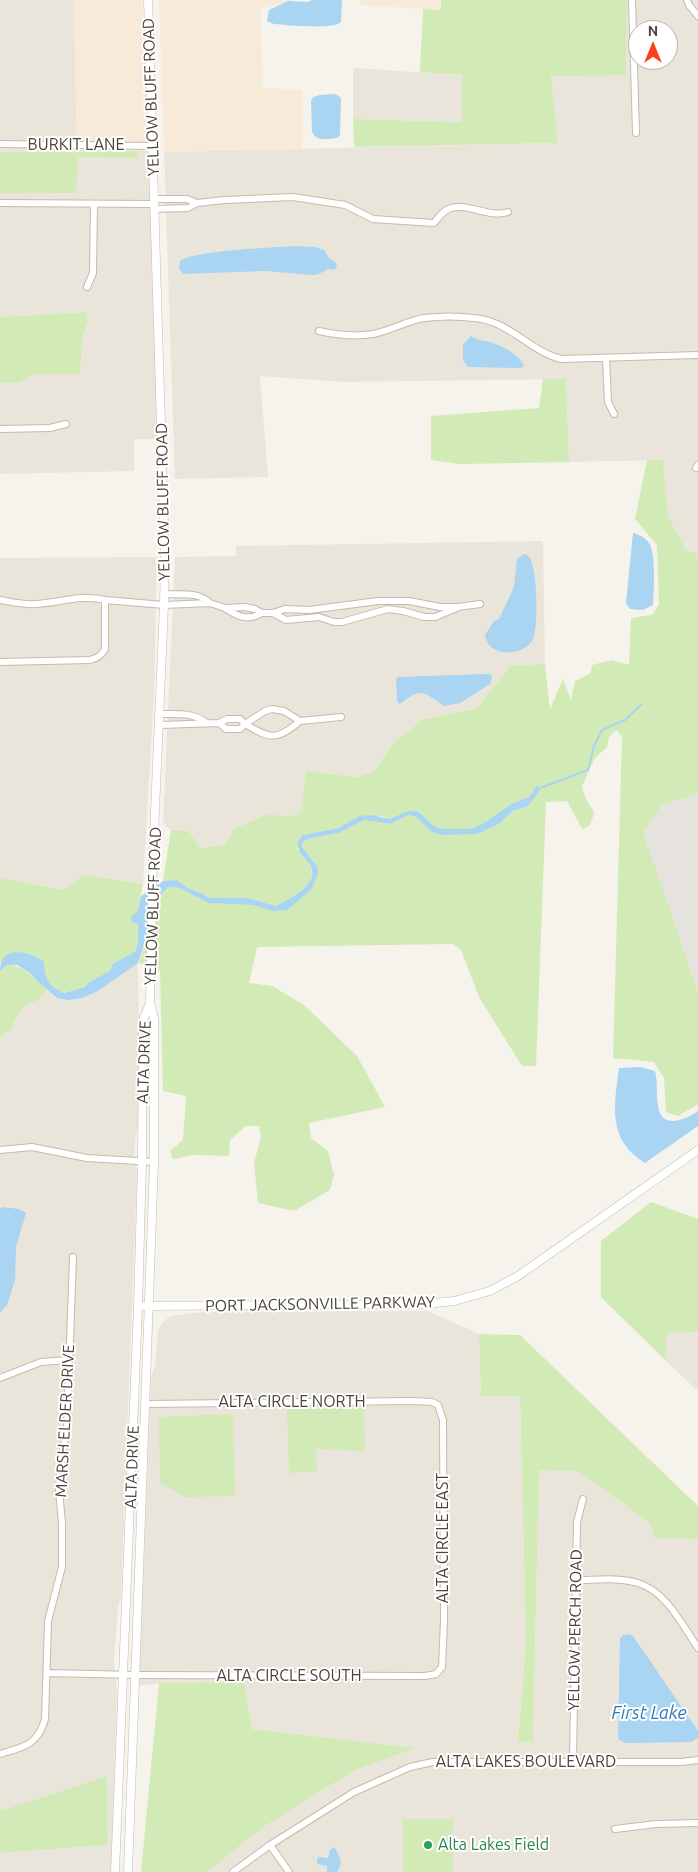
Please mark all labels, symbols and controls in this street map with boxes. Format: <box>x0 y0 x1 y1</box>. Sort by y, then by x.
street label: YELLOW BLUFF ROAD <box>139 18 163 176</box>
north arrow <box>628 20 678 70</box>
text: N <box>648 23 658 39</box>
street label: BURKIT LANE <box>28 135 124 155</box>
street label: YELLOW BLUFF ROAD <box>152 423 174 581</box>
street label: YELLOW BLUFF ROAD <box>141 827 165 985</box>
street label: ALTA DRIVE <box>133 1020 155 1104</box>
street label: PORT JACKSONVILLE PARKWAY <box>205 1292 435 1316</box>
street label: MARSH ELDER DRIVE <box>51 1344 79 1498</box>
street label: ALTA CIRCLE NORTH <box>218 1392 366 1412</box>
street label: ALTA DRIVE <box>121 1425 143 1509</box>
street label: ALTA CIRCLE EAST <box>433 1473 453 1603</box>
street label: YELLOW PERCH ROAD <box>564 1549 586 1711</box>
street label: ALTA CIRCLE SOUTH <box>216 1666 362 1686</box>
water label: First Lake <box>611 1702 687 1724</box>
street label: ALTA LAKES BOULEVARD <box>436 1752 616 1772</box>
place label: Alta Lakes Field <box>438 1835 549 1855</box>
marker: Alta Lakes Field <box>422 1839 434 1851</box>

